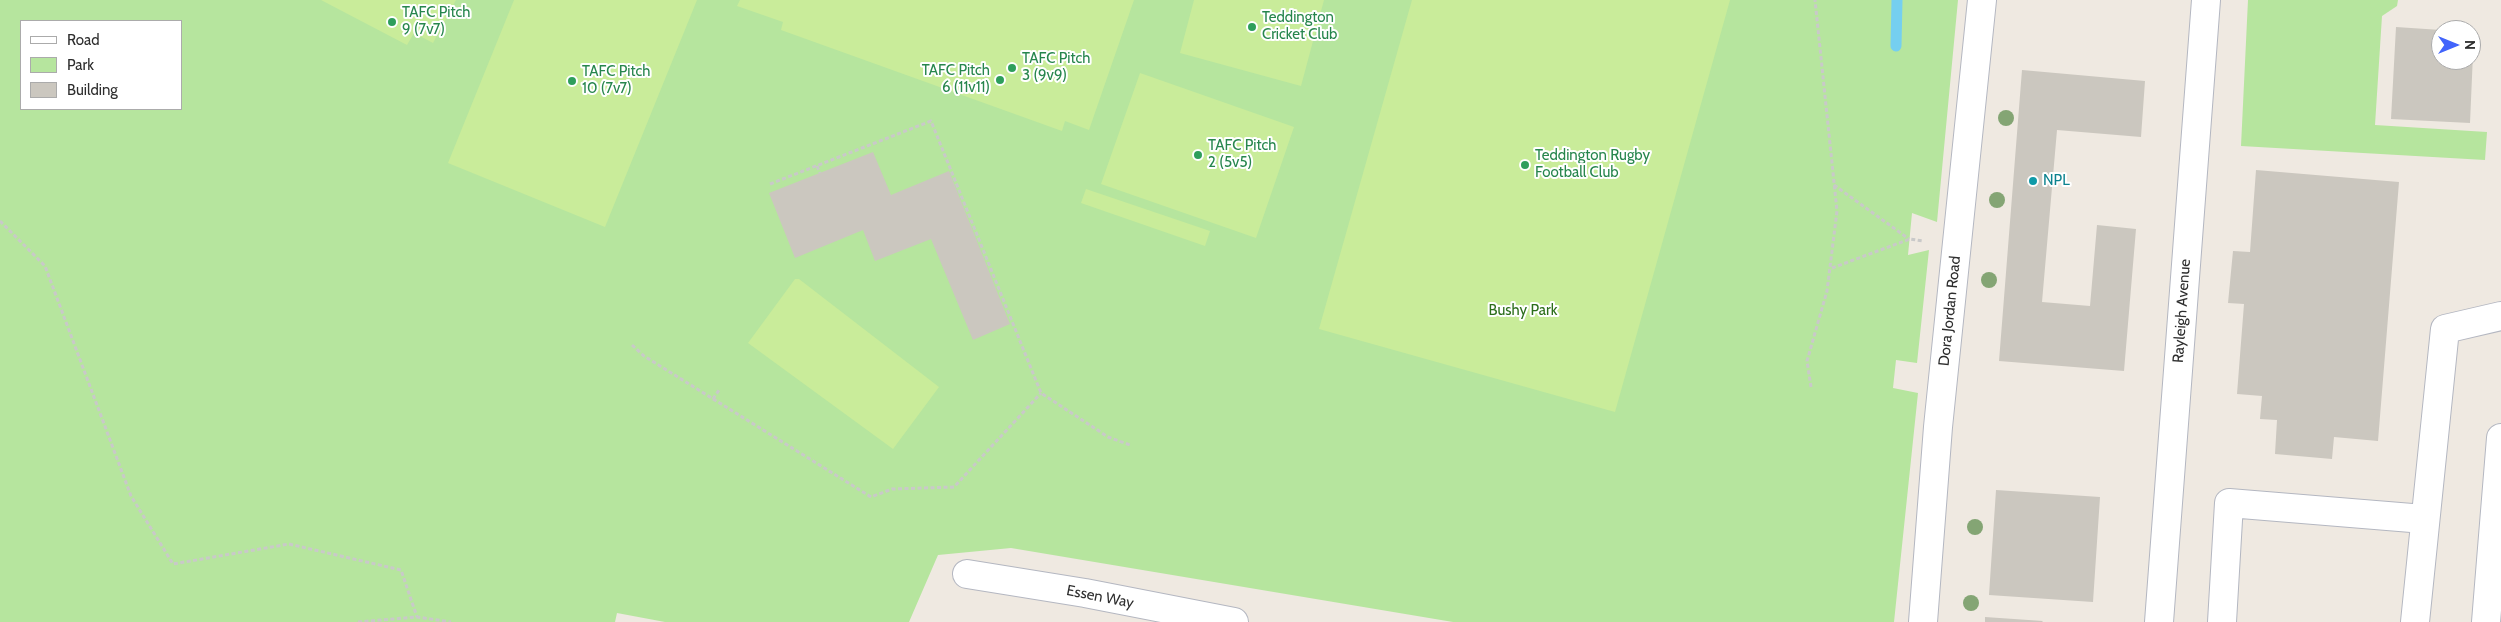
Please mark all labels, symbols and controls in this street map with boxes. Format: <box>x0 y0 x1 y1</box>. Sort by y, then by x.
place label: TAFC Pitch 9 (7v7) <box>402 4 470 39</box>
place label: Teddington Cricket Club <box>1262 9 1337 44</box>
marker: TAFC Pitch 9 (7v7) <box>386 16 398 28</box>
legend <box>20 20 182 110</box>
north arrow <box>2431 20 2481 70</box>
marker: Teddington Cricket Club <box>1246 21 1258 33</box>
text: Road <box>67 31 100 49</box>
text: N <box>2461 40 2479 50</box>
place label: TAFC Pitch 3 (9v9) <box>1022 50 1090 85</box>
text: Park <box>67 56 94 74</box>
place label: TAFC Pitch 6 (11v11) <box>922 62 990 97</box>
marker: TAFC Pitch 3 (9v9) <box>1006 62 1018 74</box>
place label: TAFC Pitch 10 (7v7) <box>582 63 650 98</box>
marker: TAFC Pitch 6 (11v11) <box>994 74 1006 86</box>
marker: TAFC Pitch 10 (7v7) <box>566 75 578 87</box>
text: Building <box>67 81 118 99</box>
place label: TAFC Pitch 2 (5v5) <box>1208 137 1276 172</box>
place label: Teddington Rugby Football Club <box>1535 147 1650 182</box>
marker: TAFC Pitch 2 (5v5) <box>1192 149 1204 161</box>
marker: Teddington Rugby Football Club <box>1519 159 1531 171</box>
place label: NPL <box>2043 172 2070 190</box>
marker: NPL <box>2027 175 2039 187</box>
street label: Dora Jordan Road <box>1935 255 1965 367</box>
street label: Rayleigh Avenue <box>2169 258 2195 364</box>
park label: Bushy Park <box>1489 302 1557 320</box>
street label: Essen Way <box>1065 582 1135 612</box>

